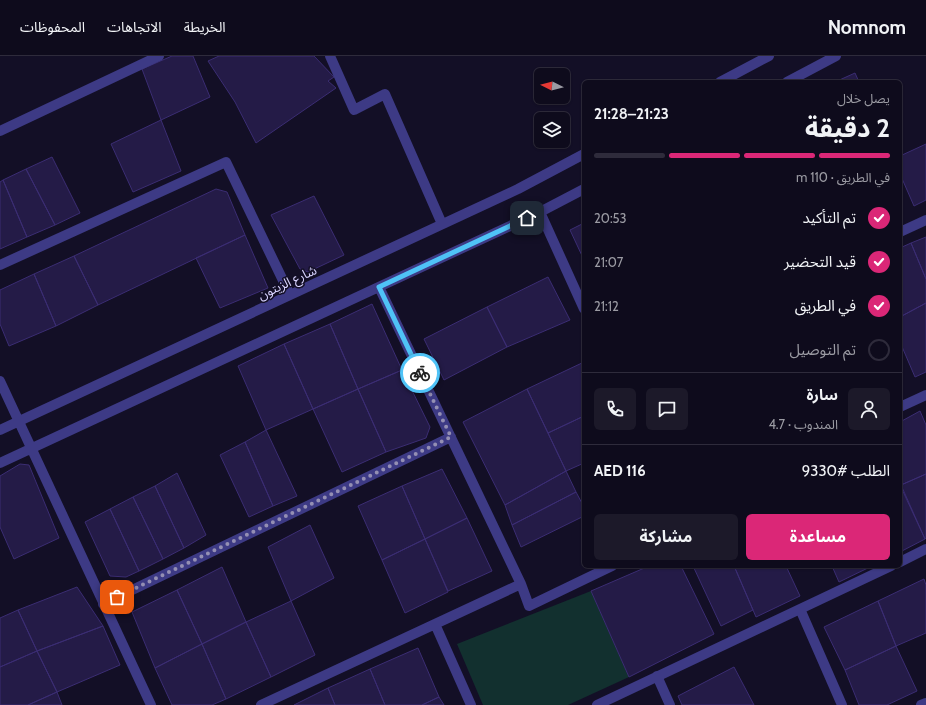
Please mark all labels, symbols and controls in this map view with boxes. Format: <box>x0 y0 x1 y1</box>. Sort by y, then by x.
text: Nomnom <box>828 16 906 39</box>
text: المحفوظات <box>20 18 85 36</box>
text: الاتجاهات <box>107 18 162 36</box>
text: الخريطة <box>184 18 226 36</box>
north arrow <box>534 68 570 104</box>
map controls <box>534 68 570 148</box>
text: يصل خلال <box>837 90 890 106</box>
text: 21:23–21:28 <box>594 105 669 123</box>
button: layers <box>534 112 570 148</box>
text: 2 دقيقة <box>805 112 890 144</box>
text: في الطريق · 110 m <box>796 169 890 185</box>
pin <box>510 201 544 235</box>
icon: home <box>516 207 538 229</box>
icon: check <box>868 207 890 229</box>
text: تم التأكيد <box>803 209 856 227</box>
text: 20:53 <box>594 210 627 226</box>
icon: check <box>868 251 890 273</box>
text: قيد التحضير <box>784 253 856 271</box>
text: 21:07 <box>594 254 623 270</box>
street label: شارع الزيتون <box>255 261 320 305</box>
icon: check <box>868 295 890 317</box>
text: في الطريق <box>795 297 856 315</box>
text: 21:12 <box>594 298 619 314</box>
text: تم التوصيل <box>789 341 856 359</box>
courier <box>400 353 440 393</box>
icon: bike <box>409 362 431 384</box>
text: سارة <box>806 386 838 404</box>
button: phone <box>594 388 636 430</box>
button: chat <box>646 388 688 430</box>
button: person <box>848 388 890 430</box>
text: المندوب · 4.7 <box>768 416 838 432</box>
text: AED 116 <box>594 462 646 480</box>
text: الطلب #9330 <box>802 462 890 480</box>
button: مشاركة <box>594 514 738 560</box>
button: مساعدة <box>746 514 890 560</box>
pin <box>100 580 134 614</box>
icon: bag <box>106 586 128 608</box>

